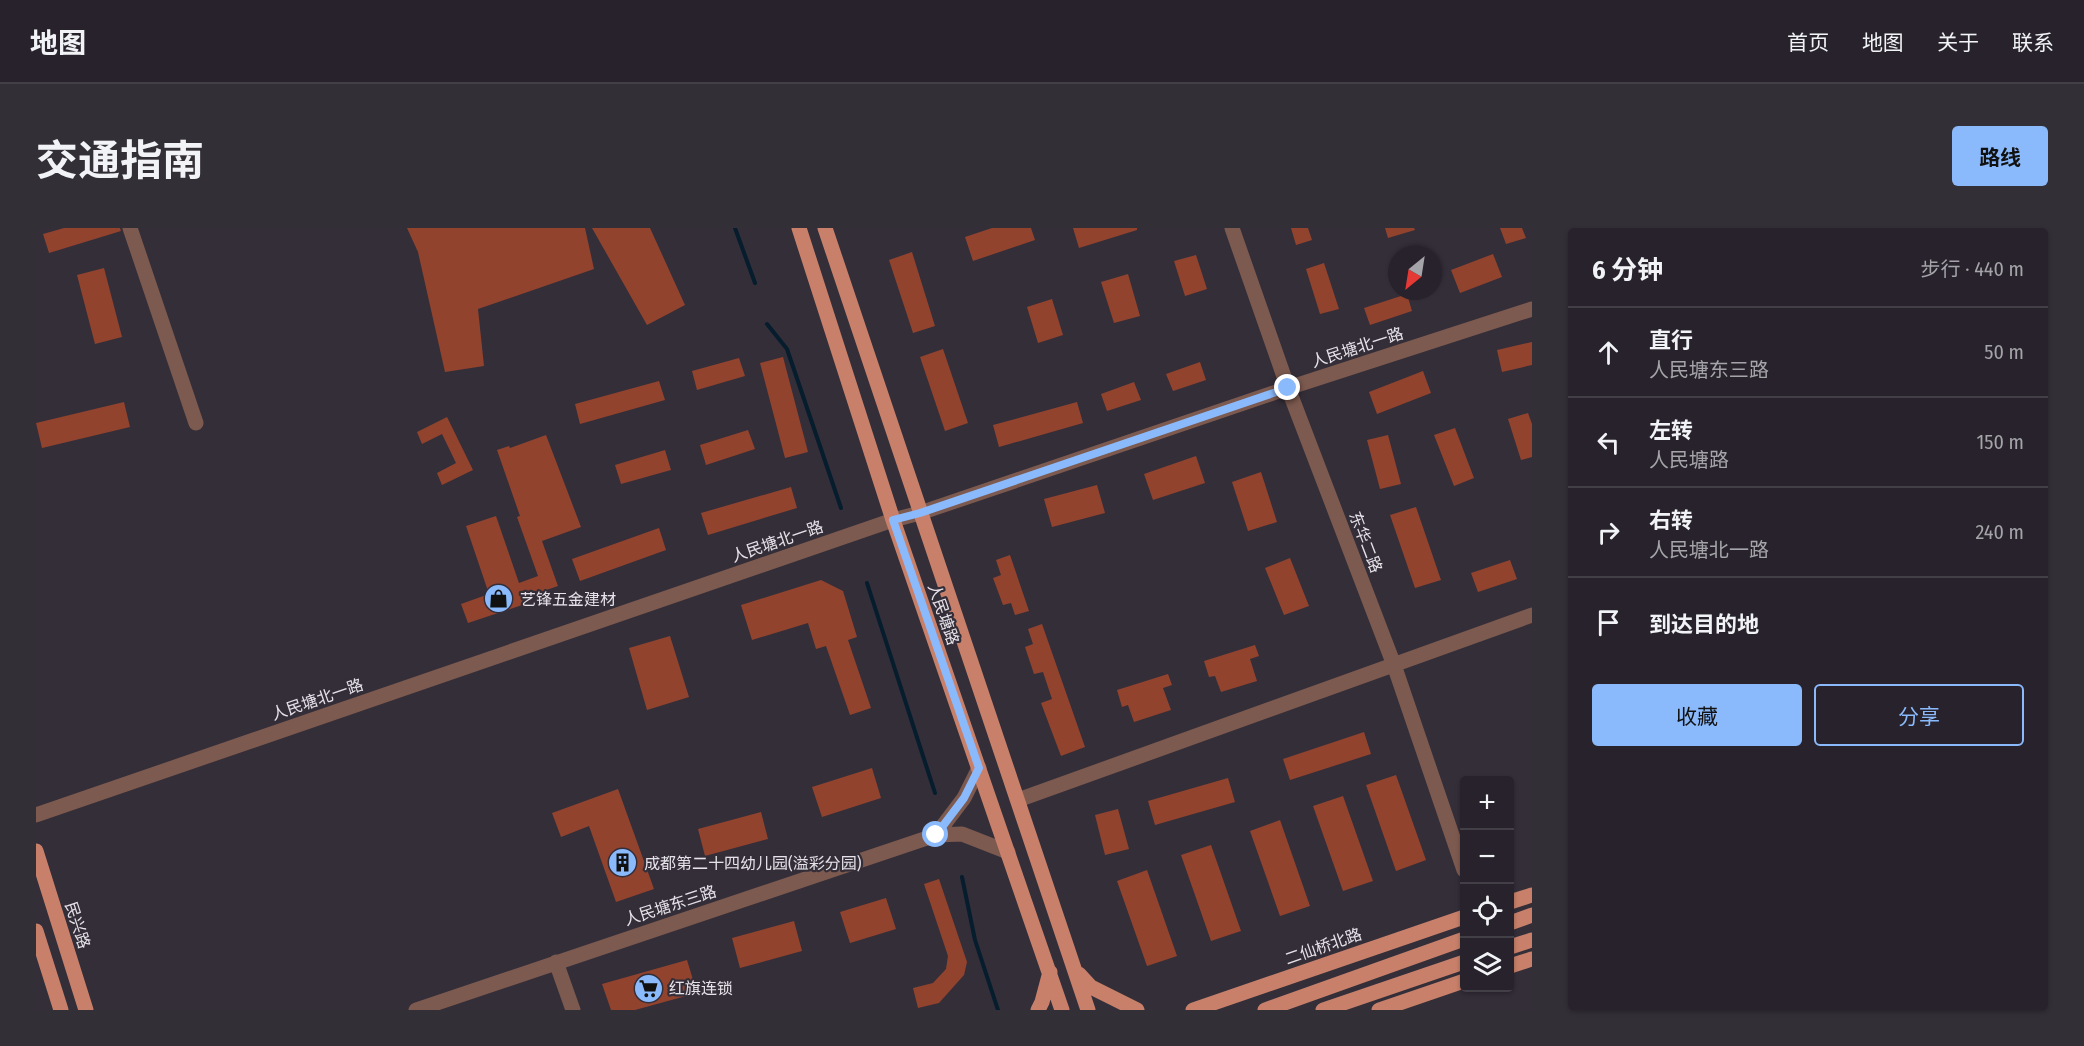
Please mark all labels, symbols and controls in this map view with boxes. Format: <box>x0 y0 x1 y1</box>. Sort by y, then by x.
text: 地图 <box>30 27 86 60</box>
text: 首页 <box>1787 30 1829 56</box>
text: 地图 <box>1862 30 1904 56</box>
text: 关于 <box>1937 30 1979 56</box>
text: 联系 <box>2012 30 2054 56</box>
button: 路线 <box>1952 126 2048 186</box>
text: 交通指南 <box>36 136 204 186</box>
north arrow <box>1388 246 1442 300</box>
text: 6 分钟 <box>1592 255 1663 286</box>
text: 步行 · 440 m <box>1921 257 2024 281</box>
street label: 人民塘北一路 <box>1309 324 1406 371</box>
text: 直行 <box>1649 327 1693 354</box>
icon: ahead <box>1592 336 1625 369</box>
text: 50 m <box>1984 340 2024 364</box>
text: 人民塘东三路 <box>1649 358 1769 382</box>
route end <box>1274 374 1300 400</box>
text: 左转 <box>1649 417 1693 444</box>
icon: left <box>1592 426 1625 459</box>
text: 150 m <box>1977 430 2024 454</box>
text: 人民塘路 <box>1649 448 1729 472</box>
text: 右转 <box>1649 507 1693 534</box>
street label: 东华二路 <box>1345 509 1386 575</box>
icon: right <box>1592 516 1625 549</box>
street label: 人民塘北一路 <box>729 517 826 566</box>
text: 240 m <box>1975 520 2024 544</box>
text: 人民塘北一路 <box>1649 538 1769 562</box>
street label: 人民塘路 <box>924 581 963 648</box>
shop icon: 艺锋五金建材 <box>483 583 515 615</box>
place label: 艺锋五金建材 <box>520 590 616 609</box>
icon: arrive <box>1592 606 1625 639</box>
text: 到达目的地 <box>1649 611 1759 638</box>
street label: 人民塘北一路 <box>269 675 366 724</box>
button: 收藏 <box>1592 684 1802 746</box>
button: 分享 <box>1814 684 2024 746</box>
map controls <box>1460 776 1514 992</box>
button: + <box>1460 776 1514 830</box>
route start <box>922 821 948 847</box>
button: − <box>1460 830 1514 884</box>
building icon: 成都第二十四幼儿园(溢彩分园) <box>607 847 639 879</box>
place label: 成都第二十四幼儿园(溢彩分园) <box>644 854 862 873</box>
street label: 人民塘东三路 <box>622 882 719 929</box>
button: locate <box>1460 884 1514 938</box>
street label: 民兴路 <box>61 899 94 951</box>
street label: 二仙桥北路 <box>1282 924 1364 968</box>
button: layers <box>1460 938 1514 992</box>
supermarket icon: 红旗连锁 <box>632 972 664 1004</box>
place label: 红旗连锁 <box>669 979 733 998</box>

